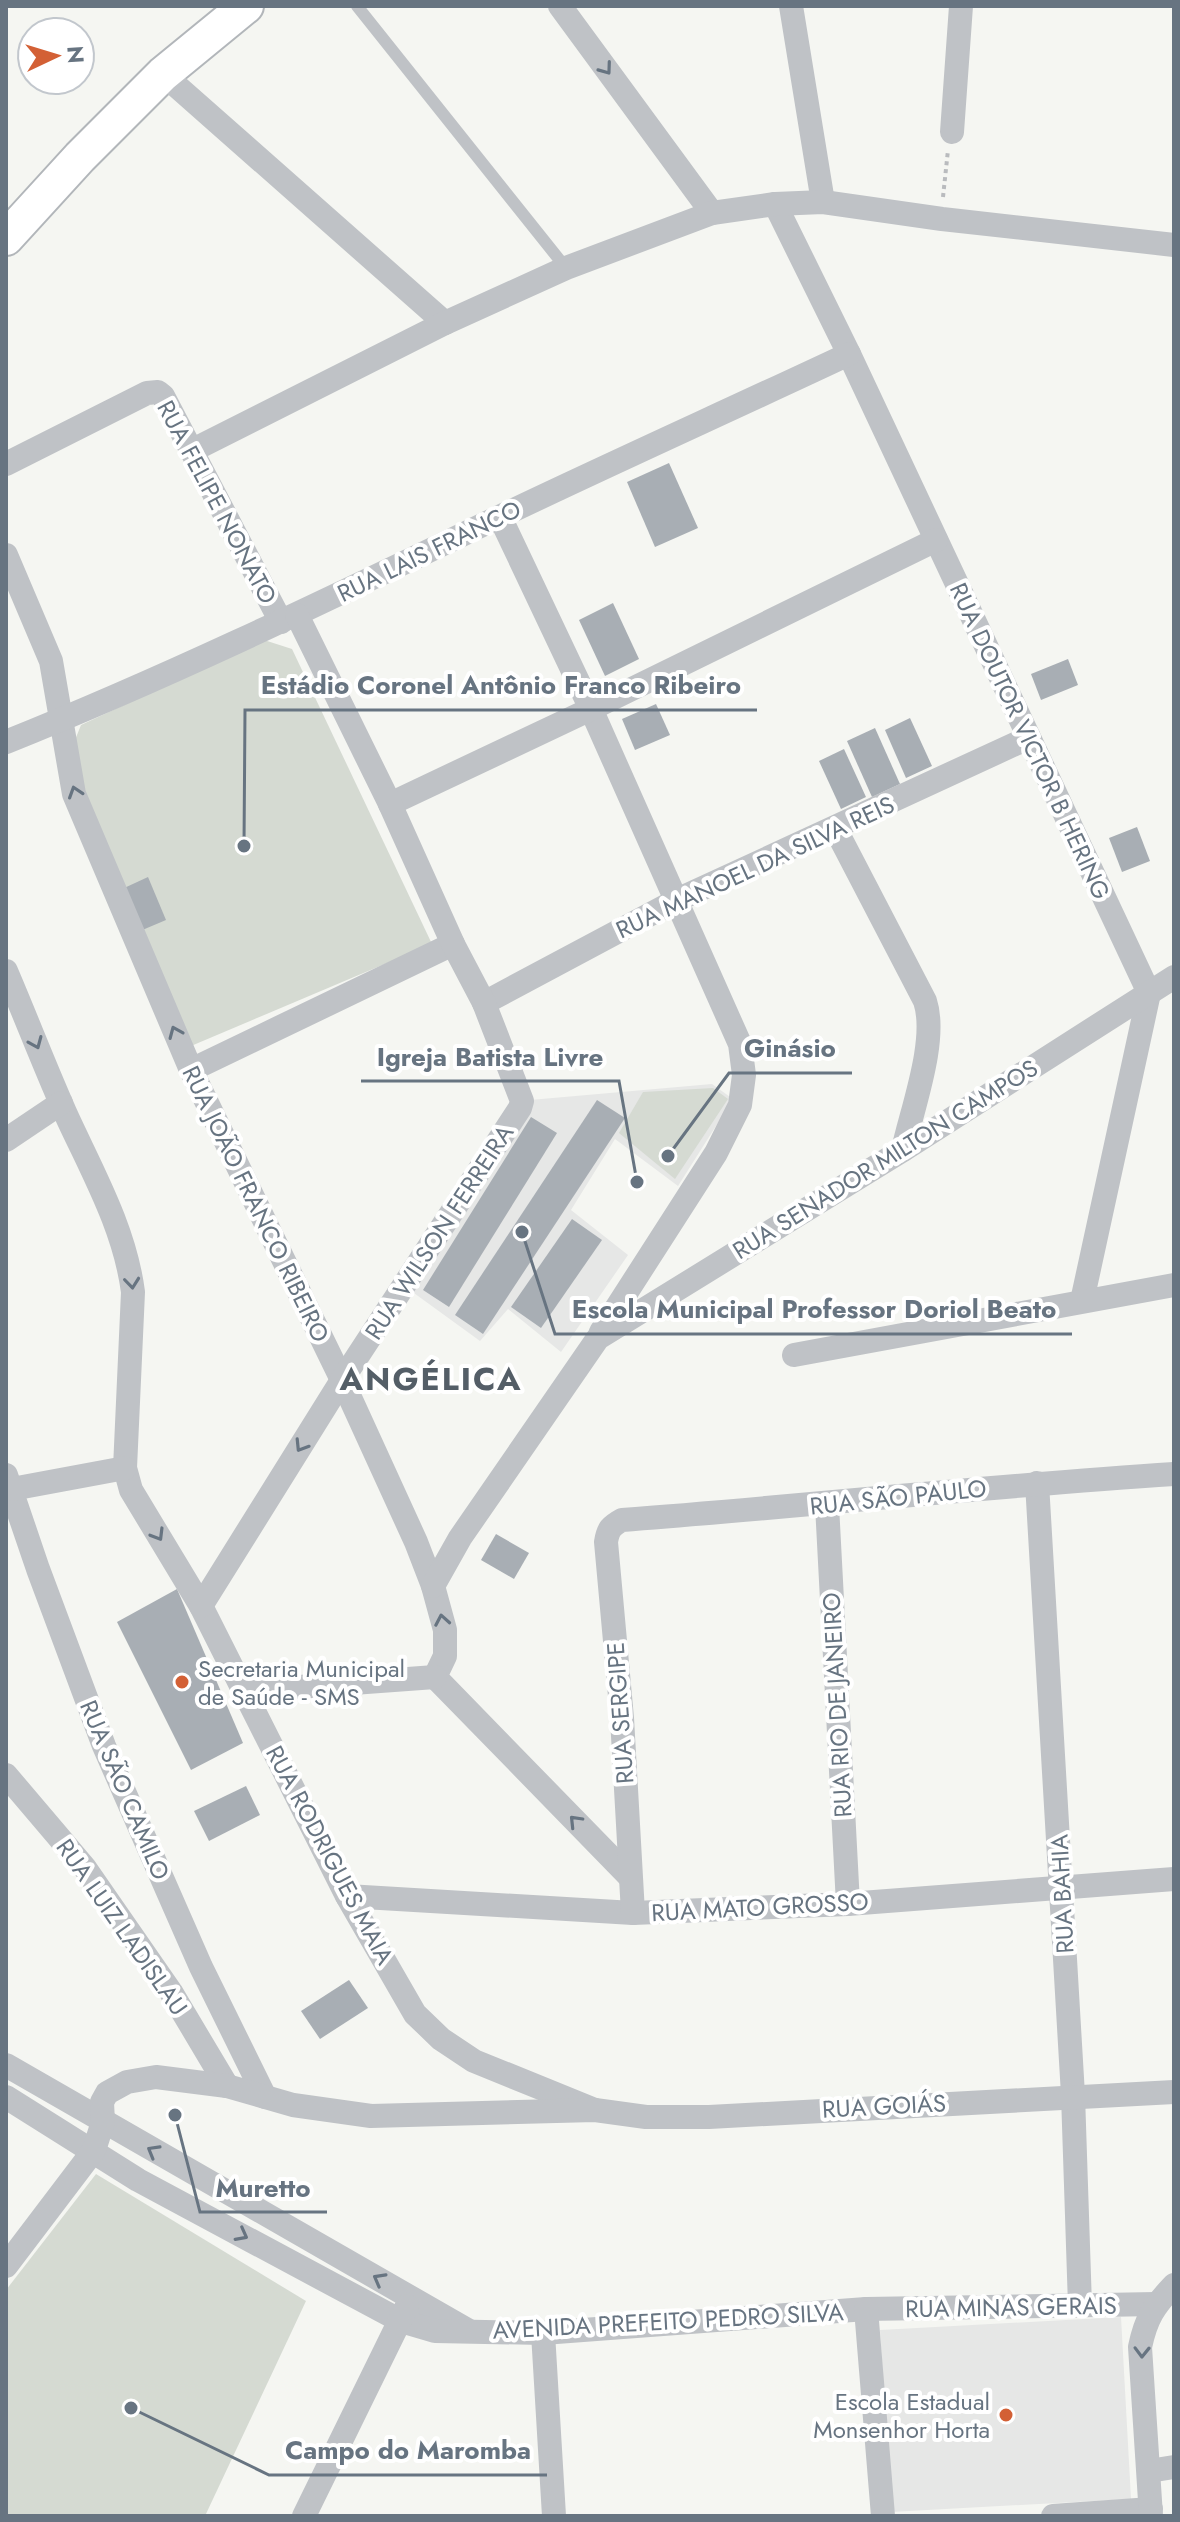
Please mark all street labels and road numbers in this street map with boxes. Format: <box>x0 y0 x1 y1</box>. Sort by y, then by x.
street label: RUA FELIPE NONATO <box>148 394 286 610</box>
street label: RUA LAIS FRANCO <box>331 491 527 611</box>
street label: RUA DOUTOR VICTOR B HERING <box>941 577 1119 905</box>
street label: RUA MANOEL DA SILVA REIS <box>610 787 900 947</box>
street label: RUA SENADOR MILTON CAMPOS <box>726 1050 1044 1268</box>
street label: RUA JOÃO FRANCO RIBEIRO <box>174 1060 338 1348</box>
street label: RUA WILSON FERREIRA <box>356 1117 522 1346</box>
street label: RUA SÃO PAULO <box>808 1470 988 1524</box>
street label: RUA RIO DE JANEIRO <box>814 1592 860 1818</box>
street label: RUA SERGIPE <box>598 1641 642 1785</box>
street label: RUA SÃO CAMILO <box>71 1695 179 1885</box>
street label: RUA RODRIGUES MAIA <box>257 1739 403 1971</box>
street label: RUA LUIZ LADISLAU <box>48 1832 196 2022</box>
street label: RUA BAHIA <box>1041 1833 1083 1954</box>
street label: RUA MATO GROSSO <box>650 1884 870 1930</box>
street label: RUA GOIÁS <box>821 2085 947 2127</box>
street label: RUA MINAS GERAIS <box>905 2288 1117 2326</box>
street label: AVENIDA PREFEITO PEDRO SILVA <box>492 2294 845 2348</box>

